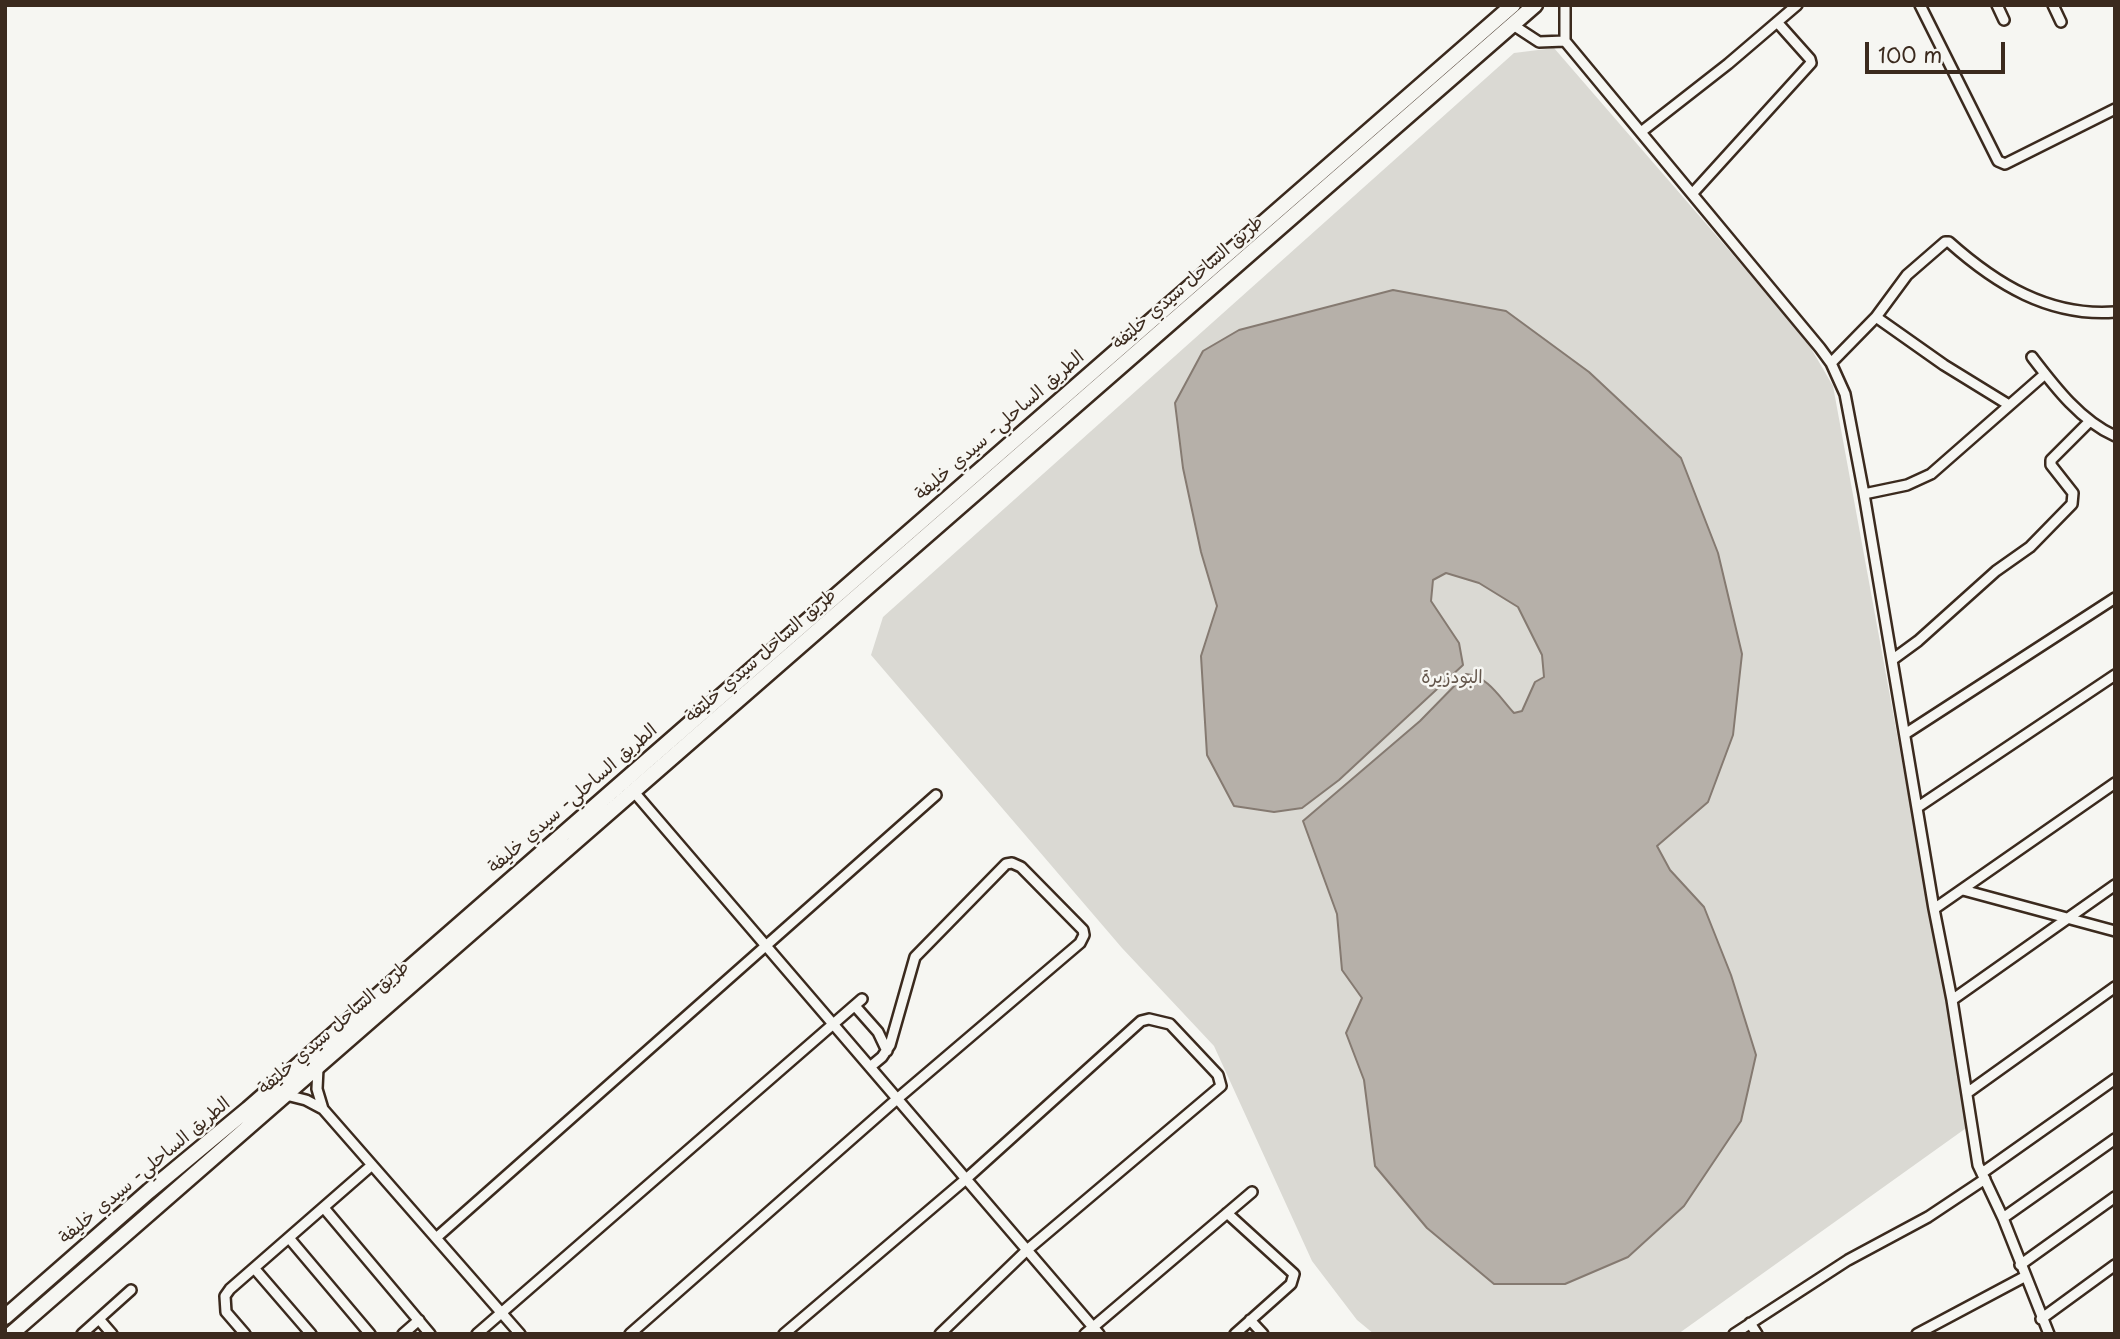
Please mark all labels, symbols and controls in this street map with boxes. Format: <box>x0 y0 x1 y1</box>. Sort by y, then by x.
scale bar <box>1868 28 2008 72</box>
text: 100 m <box>1878 38 1942 70</box>
street label: طريق الساحل سيدي خليفة <box>1108 212 1268 354</box>
street label: الطريق الساحلي- سيدي خليفة <box>911 347 1089 505</box>
street label: طريق الساحل سيدي خليفة <box>681 585 841 727</box>
park label: البودزيرة <box>1421 667 1483 689</box>
street label: الطريق الساحلي- سيدي خليفة <box>484 720 662 878</box>
street label: طريق الساحل سيدي خليفة <box>254 957 414 1099</box>
street label: الطريق الساحلي- سيدي خليفة <box>55 1093 235 1249</box>

